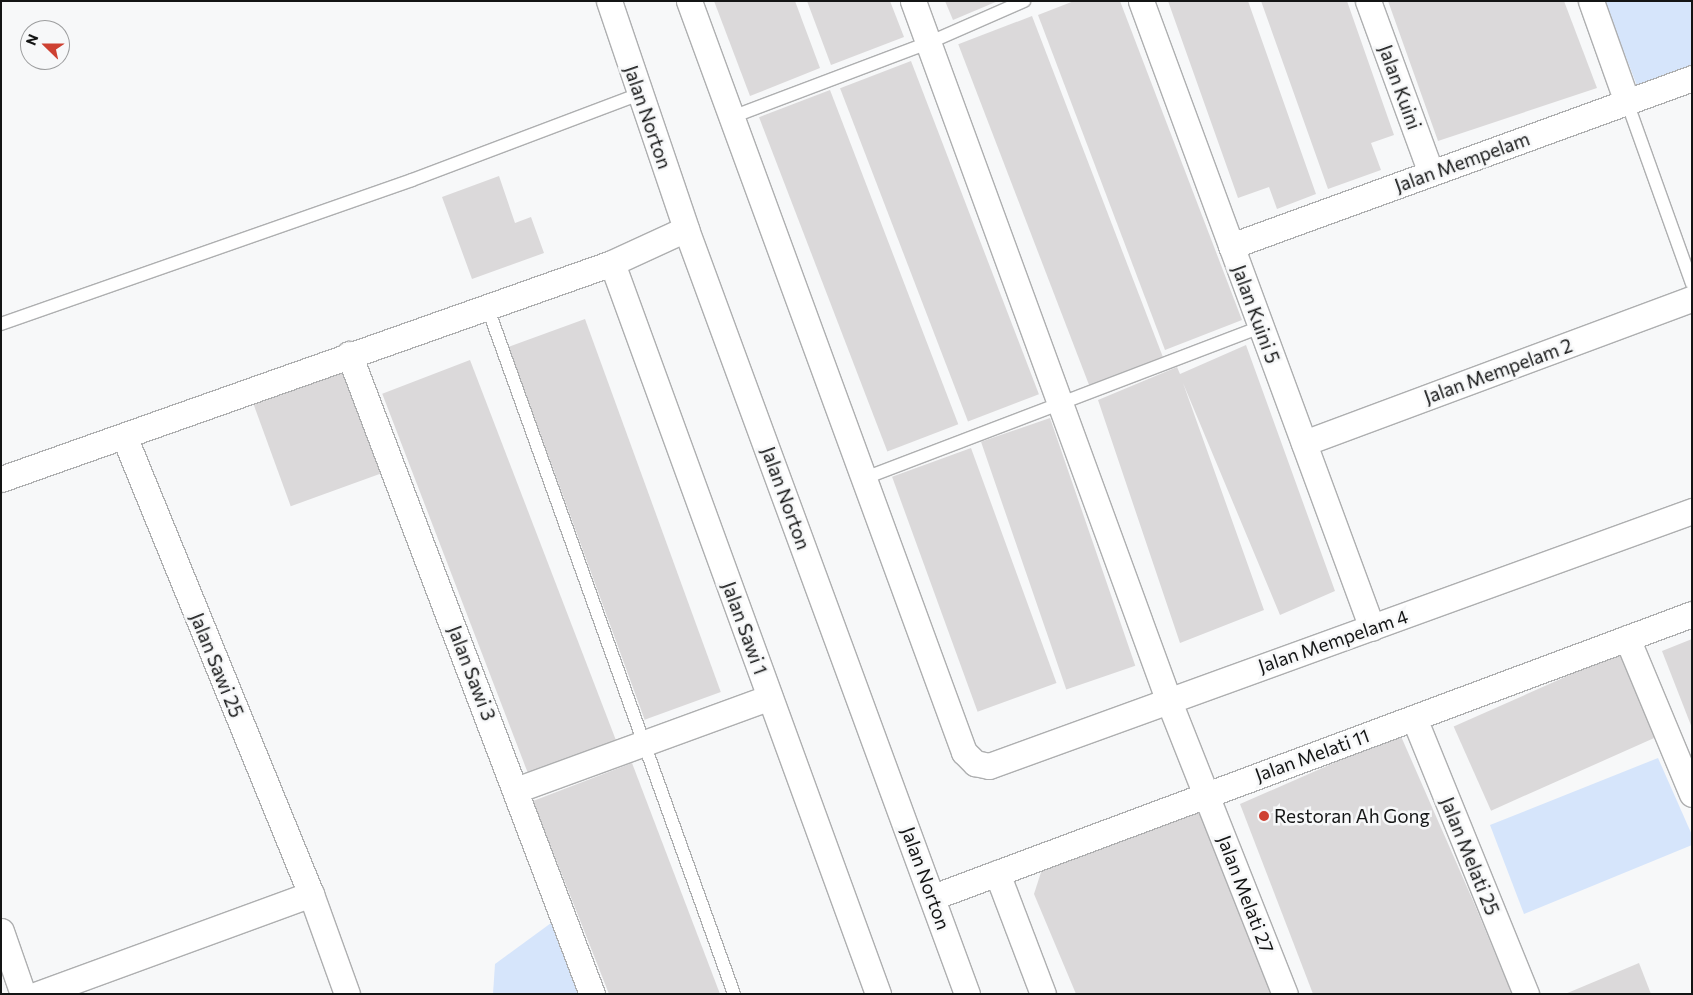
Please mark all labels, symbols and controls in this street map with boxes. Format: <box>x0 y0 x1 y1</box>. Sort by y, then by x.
north arrow <box>20 20 70 70</box>
text: N <box>22 32 41 48</box>
street label: Jalan Kuini <box>1374 42 1426 132</box>
street label: Jalan Norton <box>620 62 676 172</box>
street label: Jalan Mempelam <box>1391 127 1533 197</box>
street label: Jalan Kuini 5 <box>1228 262 1284 366</box>
street label: Jalan Mempelam 2 <box>1421 334 1575 408</box>
street label: Jalan Norton <box>757 443 815 553</box>
street label: Jalan Sawi 1 <box>718 578 772 678</box>
street label: Jalan Mempelam 4 <box>1255 605 1411 677</box>
street label: Jalan Sawi 25 <box>186 609 248 721</box>
street label: Jalan Sawi 3 <box>443 622 501 724</box>
street label: Jalan Melati 11 <box>1252 724 1372 786</box>
street label: Jalan Melati 25 <box>1436 794 1504 918</box>
place label: Restoran Ah Gong <box>1274 805 1430 827</box>
marker: Restoran Ah Gong <box>1258 810 1270 822</box>
street label: Jalan Norton <box>897 823 955 933</box>
street label: Jalan Melati 27 <box>1213 832 1279 956</box>

